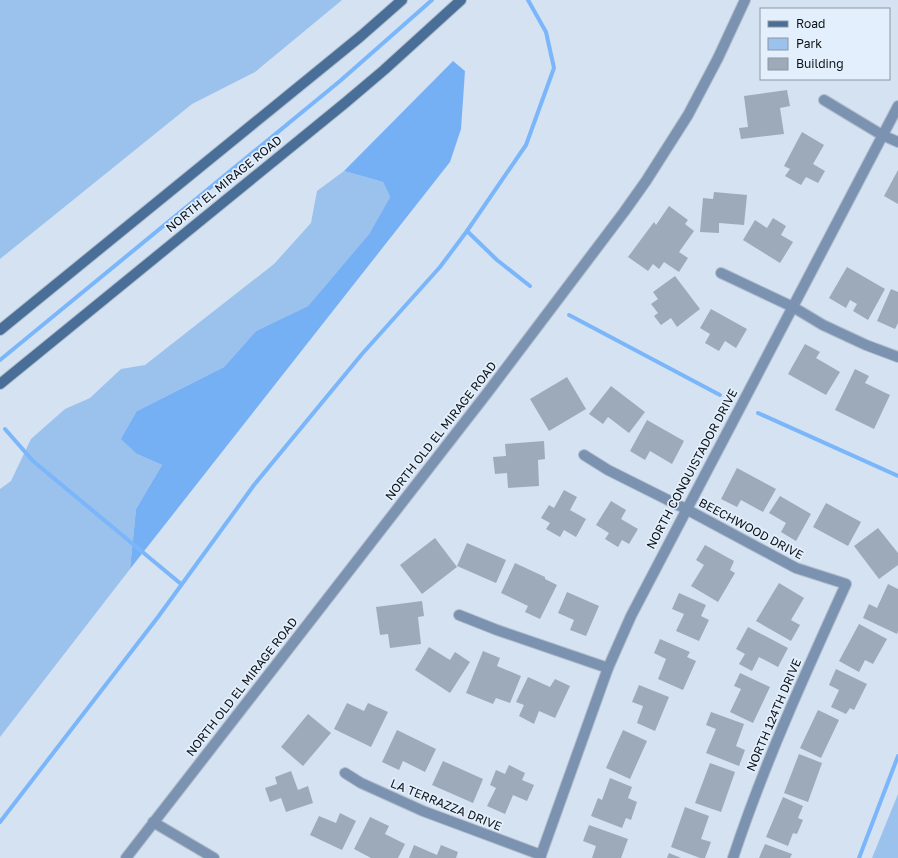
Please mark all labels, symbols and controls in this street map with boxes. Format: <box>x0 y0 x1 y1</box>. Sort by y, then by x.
legend <box>760 8 890 80</box>
text: Road <box>796 16 825 31</box>
text: Park <box>796 36 822 51</box>
text: Building <box>796 56 844 71</box>
street label: NORTH EL MIRAGE ROAD <box>163 132 285 235</box>
street label: NORTH OLD EL MIRAGE ROAD <box>382 358 499 503</box>
street label: NORTH CONQUISTADOR DRIVE <box>643 386 740 551</box>
street label: BEECHWOOD DRIVE <box>696 495 806 562</box>
street label: NORTH OLD EL MIRAGE ROAD <box>183 614 300 759</box>
street label: NORTH 124TH DRIVE <box>743 656 804 773</box>
street label: LA TERRAZZA DRIVE <box>388 775 504 834</box>

